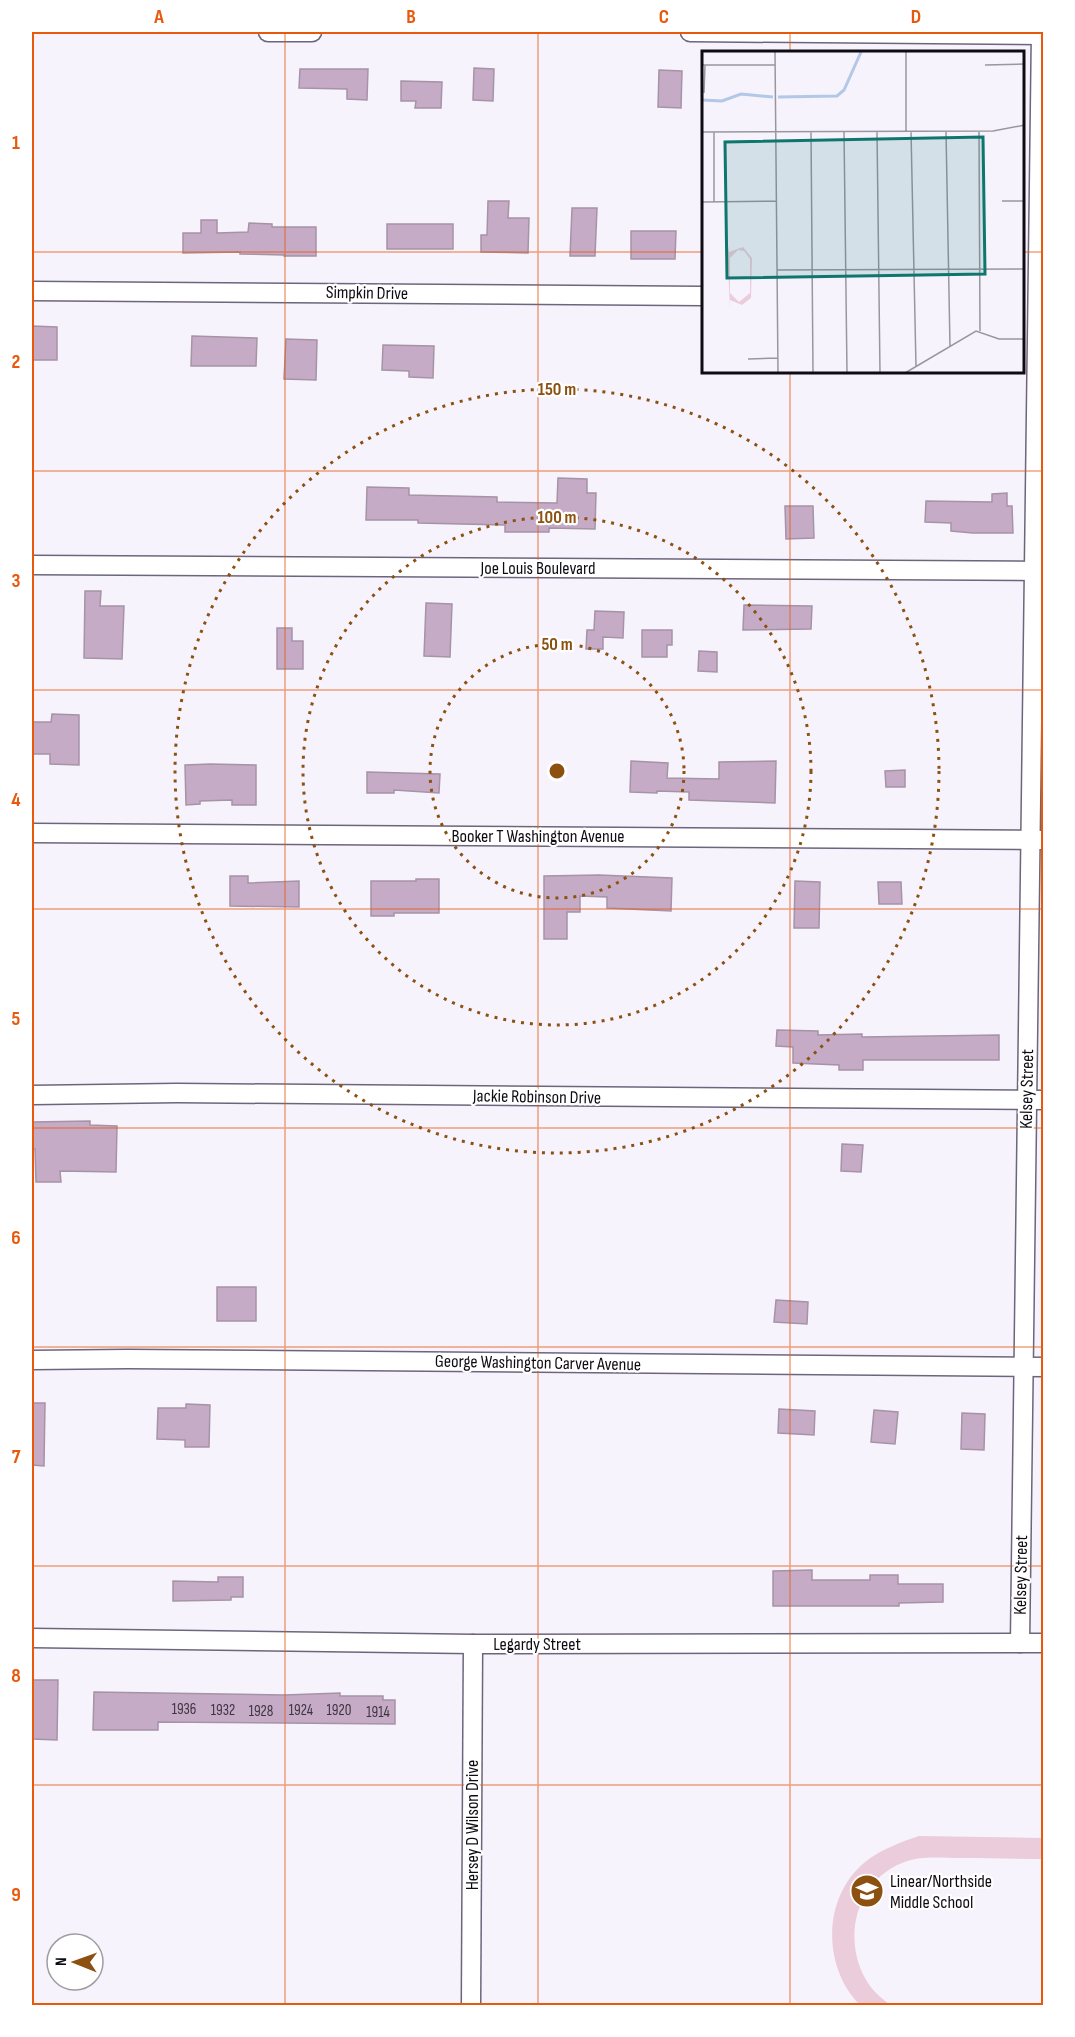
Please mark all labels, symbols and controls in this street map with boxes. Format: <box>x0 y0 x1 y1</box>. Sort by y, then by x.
text: A <box>153 5 164 29</box>
text: B <box>406 5 416 29</box>
text: C <box>659 5 669 29</box>
text: D <box>911 5 921 29</box>
inset map <box>702 51 1024 374</box>
text: 1 <box>12 131 20 155</box>
street label: Simpkin Drive <box>326 282 408 304</box>
text: 2 <box>12 350 20 374</box>
text: 150 m <box>538 379 576 400</box>
text: 100 m <box>538 507 577 528</box>
street label: Joe Louis Boulevard <box>480 558 595 579</box>
text: 3 <box>12 569 21 593</box>
text: 50 m <box>541 634 573 655</box>
centre of rings <box>547 761 567 781</box>
text: 4 <box>11 788 21 812</box>
street label: Booker T Washington Avenue <box>452 826 624 847</box>
text: 5 <box>12 1007 21 1031</box>
street label: Kelsey Street <box>1016 1048 1038 1129</box>
street label: Jackie Robinson Drive <box>472 1085 601 1109</box>
text: 6 <box>11 1226 21 1250</box>
street label: George Washington Carver Avenue <box>435 1351 641 1375</box>
text: 7 <box>12 1445 21 1469</box>
street label: Kelsey Street <box>1010 1534 1032 1615</box>
street label: Legardy Street <box>493 1634 581 1655</box>
text: 8 <box>11 1664 21 1688</box>
house number: 1936 <box>172 1700 196 1719</box>
house number: 1932 <box>211 1701 235 1720</box>
house number: 1924 <box>289 1701 313 1720</box>
house number: 1920 <box>327 1701 351 1720</box>
house number: 1928 <box>249 1702 273 1721</box>
house number: 1914 <box>366 1703 390 1722</box>
street label: Hersey D Wilson Drive <box>462 1760 483 1890</box>
place label: Linear/Northside Middle School <box>890 1871 992 1913</box>
school or university icon: Linear/Northside Middle School <box>849 1873 885 1909</box>
text: 9 <box>11 1883 21 1907</box>
north arrow <box>45 1932 105 1992</box>
text: N <box>52 1957 71 1966</box>

